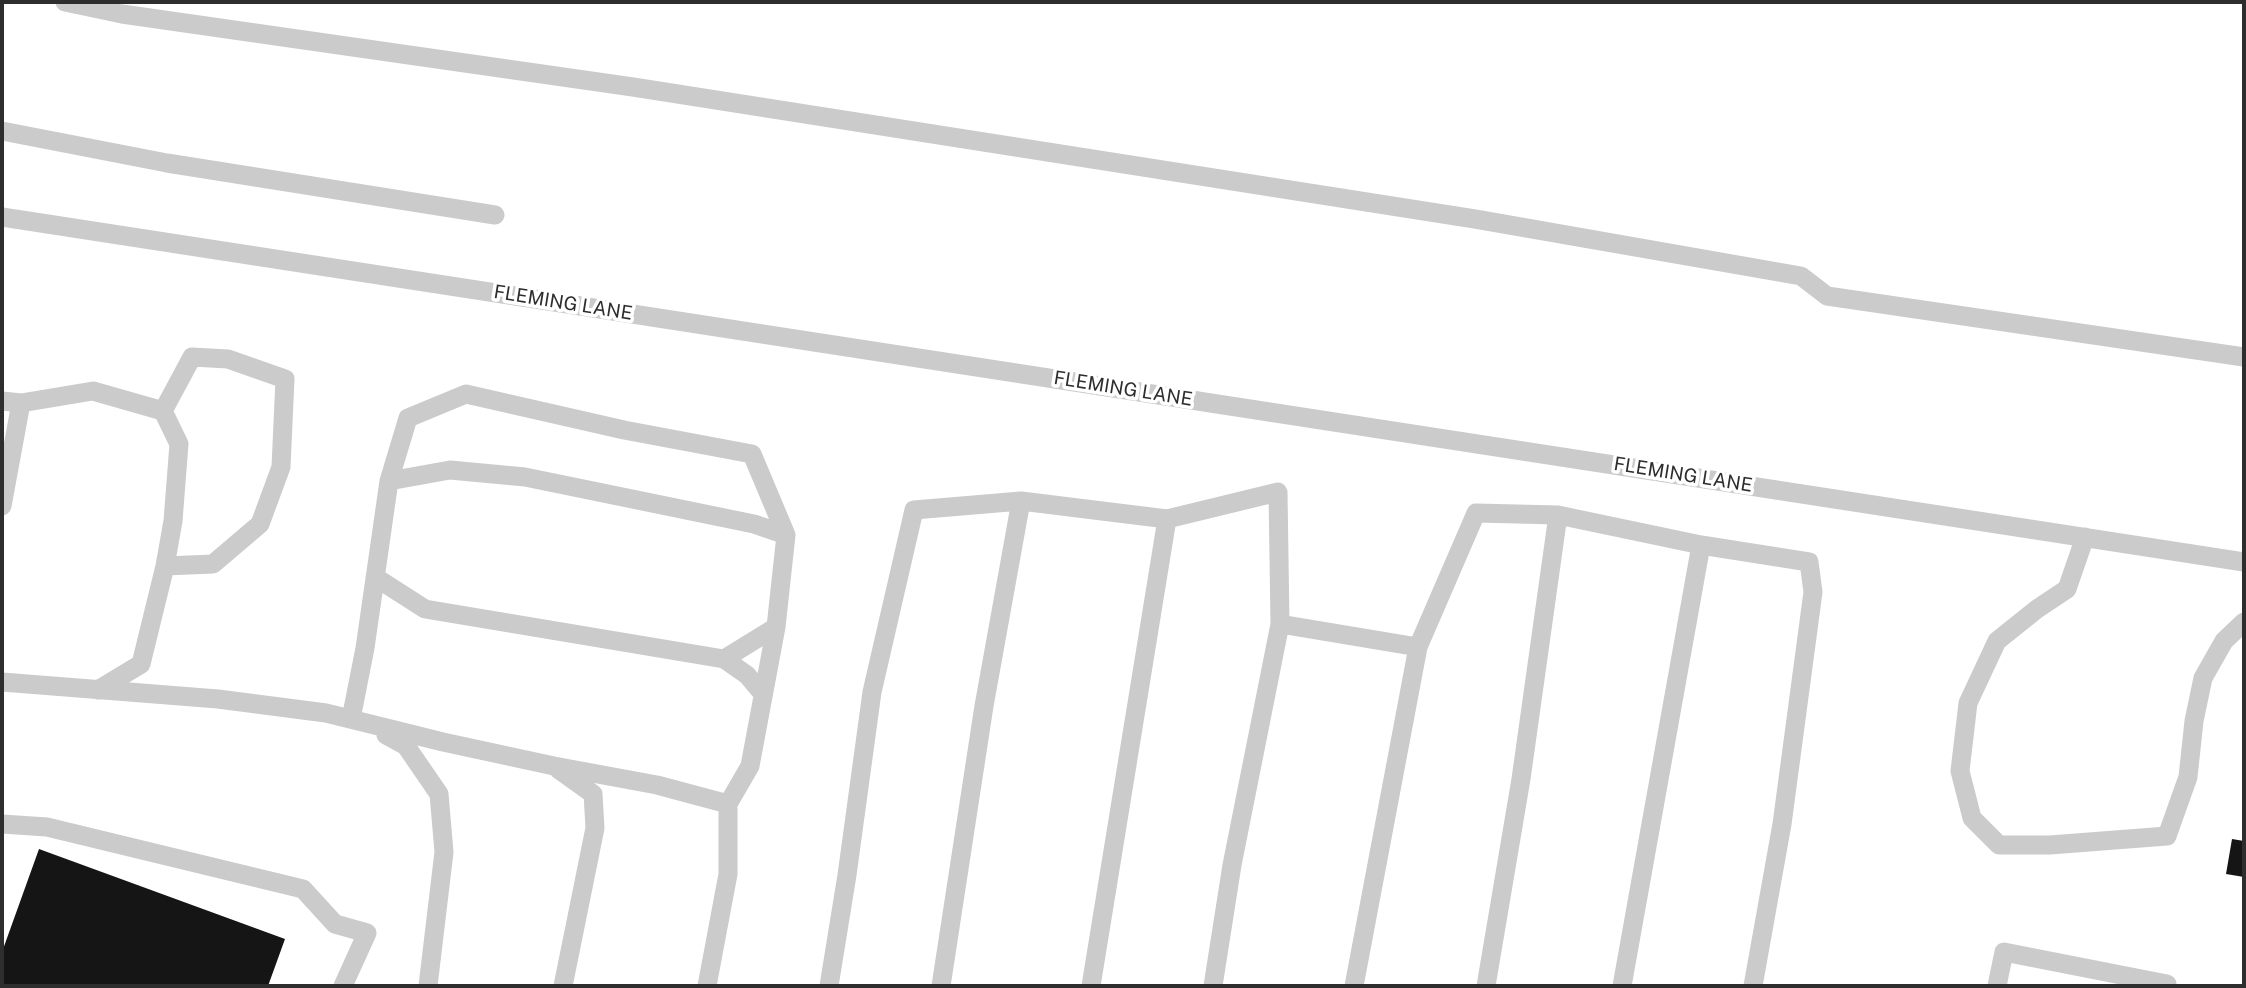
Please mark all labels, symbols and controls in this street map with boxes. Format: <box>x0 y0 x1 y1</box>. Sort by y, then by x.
street label: FLEMING LANE <box>492 281 634 325</box>
street label: FLEMING LANE <box>1052 367 1194 411</box>
street label: FLEMING LANE <box>1612 453 1754 497</box>

